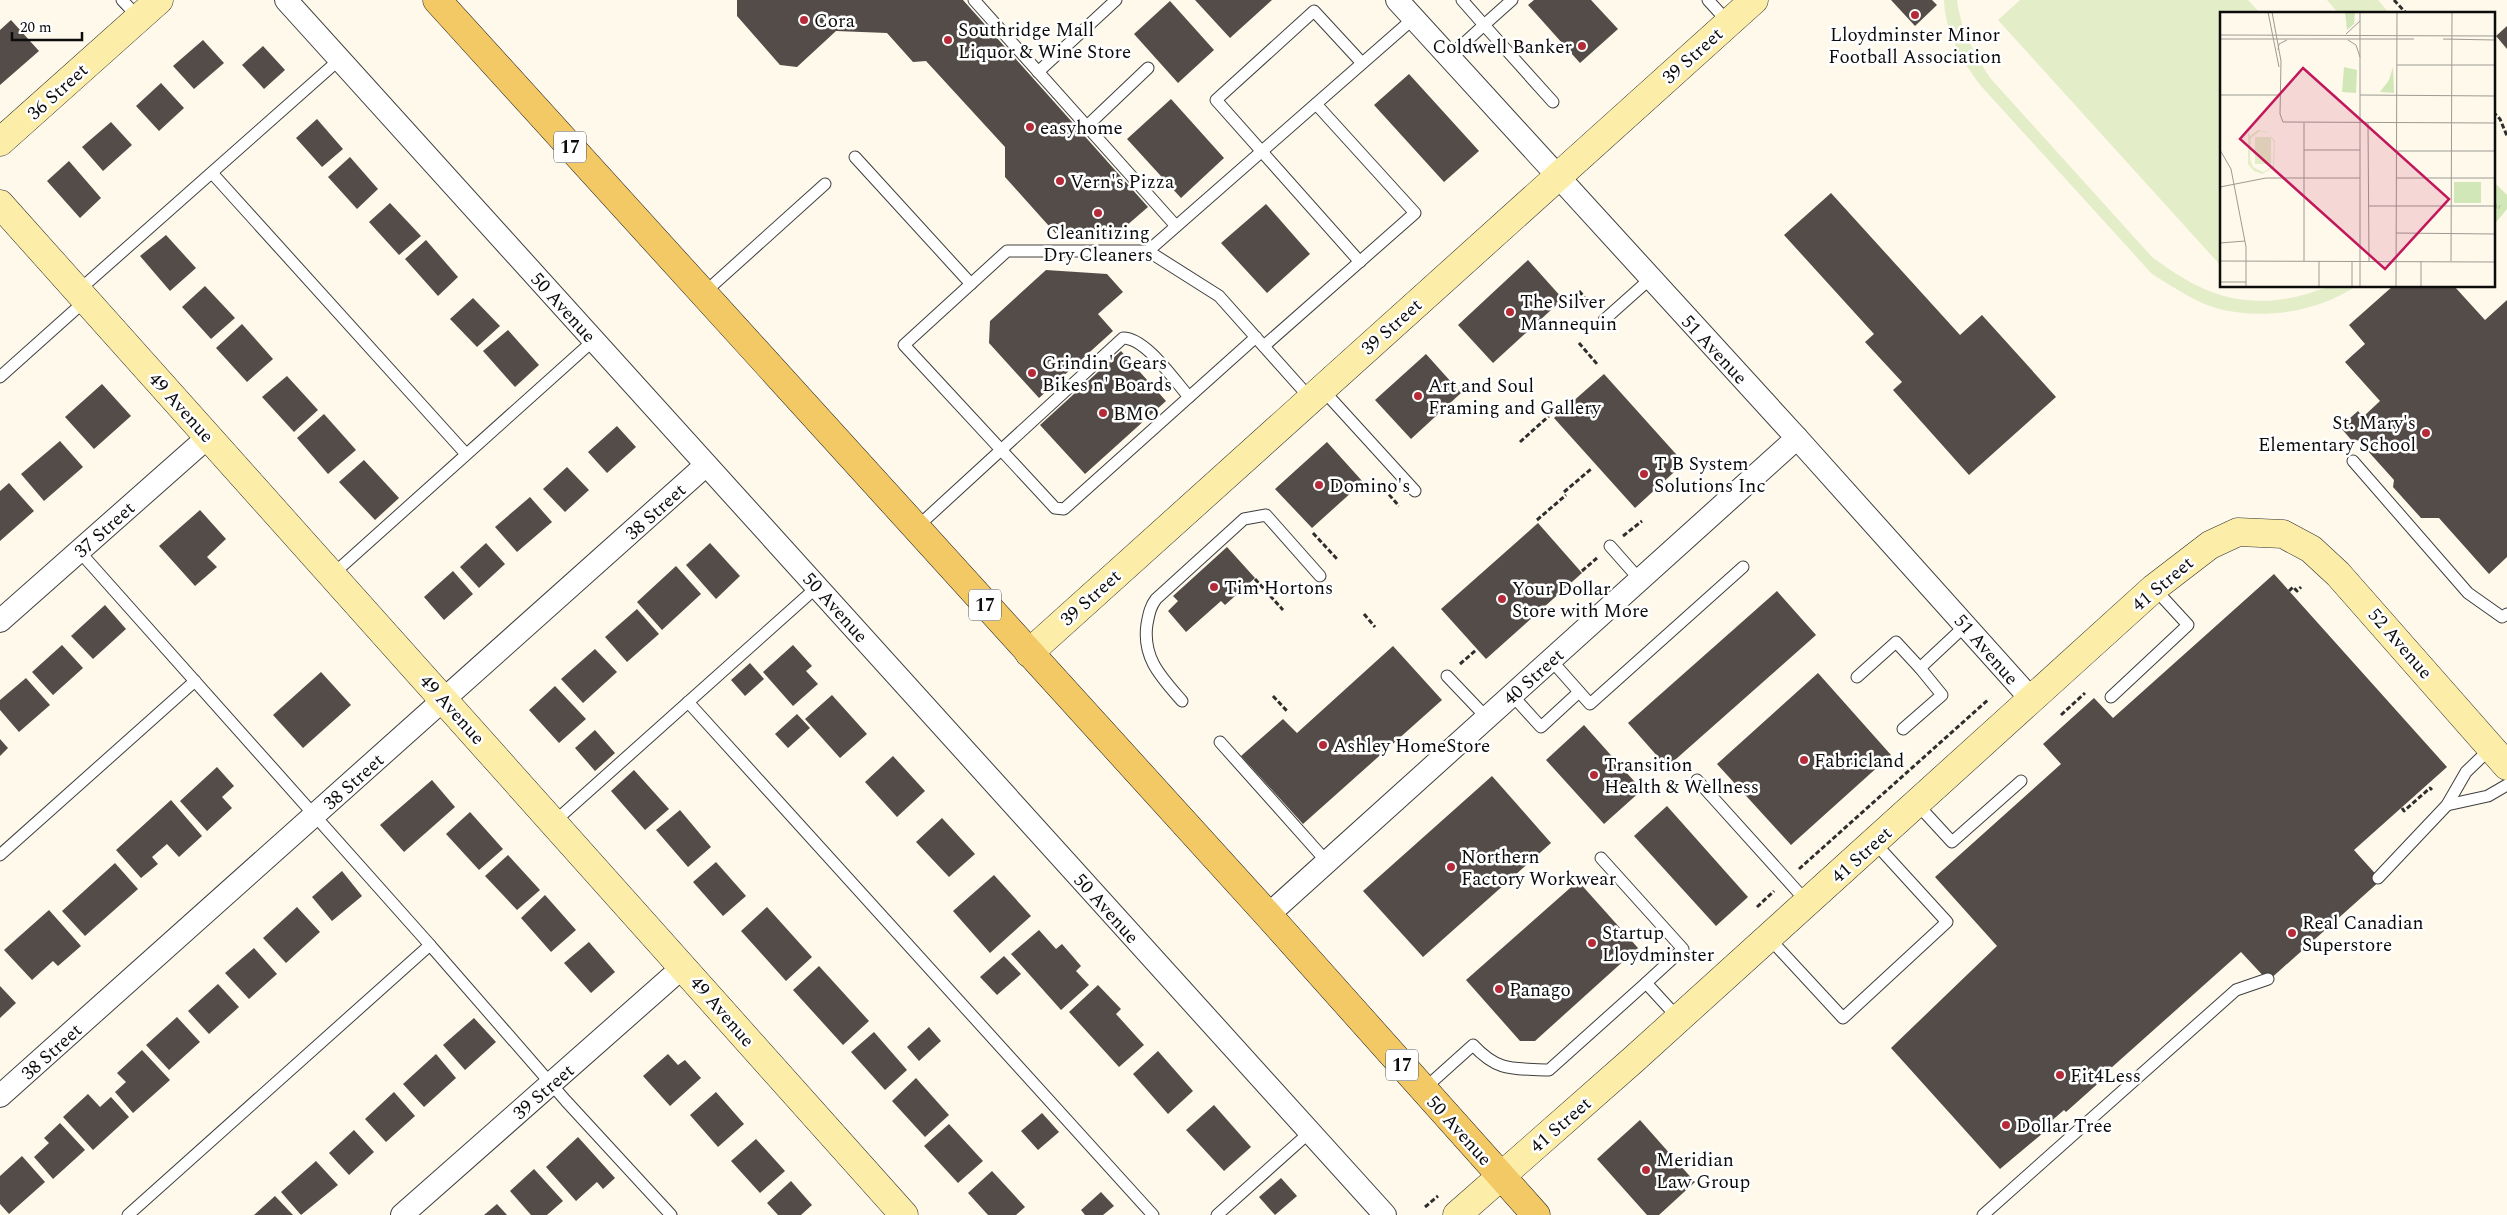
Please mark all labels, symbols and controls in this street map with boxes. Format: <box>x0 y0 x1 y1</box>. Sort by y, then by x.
place label: Cora <box>814 7 856 36</box>
marker: Lloydminster Minor Football Association <box>1909 9 1921 21</box>
scale bar <box>12 10 82 42</box>
inset map <box>2220 12 2494 288</box>
marker: Cora <box>798 14 810 26</box>
text: 20 m <box>20 16 52 39</box>
place label: Southridge Mall Liquor & Wine Store <box>958 16 1131 67</box>
street label: 39 Street <box>1656 21 1730 92</box>
place label: Lloydminster Minor Football Association <box>1828 21 2002 72</box>
place label: Coldwell Banker <box>1433 33 1572 62</box>
marker: Southridge Mall Liquor & Wine Store <box>942 34 954 46</box>
marker: Coldwell Banker <box>1576 40 1588 52</box>
street label: 36 Street <box>21 57 95 128</box>
place label: easyhome <box>1040 114 1123 143</box>
marker: easyhome <box>1024 121 1036 133</box>
road number: 17 <box>554 132 586 162</box>
place label: Vern's Pizza <box>1070 168 1175 197</box>
marker: Vern's Pizza <box>1054 175 1066 187</box>
marker: Cleanitizing Dry Cleaners <box>1092 207 1104 219</box>
place label: Cleanitizing Dry Cleaners <box>1043 219 1153 270</box>
street label: 50 Avenue <box>523 266 603 350</box>
place label: The Silver Mannequin <box>1520 288 1617 339</box>
street label: 39 Street <box>1355 292 1429 363</box>
marker: The Silver Mannequin <box>1504 306 1516 318</box>
street label: 51 Avenue <box>1674 309 1754 392</box>
place label: Grindin' Gears Bikes n' Boards <box>1042 349 1172 400</box>
street label: 49 Avenue <box>141 366 221 450</box>
marker: Grindin' Gears Bikes n' Boards <box>1026 367 1038 379</box>
place label: Art and Soul Framing and Gallery <box>1428 372 1602 423</box>
marker: Art and Soul Framing and Gallery <box>1412 390 1424 402</box>
place label: BMO <box>1113 400 1159 429</box>
marker: BMO <box>1097 407 1109 419</box>
place label: St. Mary's Elementary School <box>2258 409 2416 460</box>
marker: St. Mary's Elementary School <box>2420 427 2432 439</box>
place label: T B System Solutions Inc <box>1654 450 1766 501</box>
marker: T B System Solutions Inc <box>1638 468 1650 480</box>
place label: Domino's <box>1329 472 1410 501</box>
street label: 38 Street <box>619 477 693 548</box>
marker: Domino's <box>1313 479 1325 491</box>
street label: 37 Street <box>68 495 142 566</box>
street label: 41 Street <box>2125 549 2201 619</box>
street label: 39 Street <box>1054 563 1128 634</box>
street label: 50 Avenue <box>795 566 875 650</box>
place label: Tim Hortons <box>1224 574 1333 603</box>
place label: Your Dollar Store with More <box>1512 575 1649 626</box>
marker: Tim Hortons <box>1208 581 1220 593</box>
road number: 17 <box>969 590 1001 620</box>
marker: Your Dollar Store with More <box>1496 593 1508 605</box>
street label: 52 Avenue <box>2361 602 2439 686</box>
street label: 51 Avenue <box>1947 608 2025 692</box>
street label: 40 Street <box>1497 642 1571 713</box>
street label: 49 Avenue <box>412 668 492 752</box>
place label: Ashley HomeStore <box>1333 732 1490 761</box>
marker: Ashley HomeStore <box>1317 739 1329 751</box>
street label: 38 Street <box>317 747 391 818</box>
place label: Fabricland <box>1814 747 1904 776</box>
place label: Transition Health & Wellness <box>1604 751 1759 802</box>
marker: Fabricland <box>1798 754 1810 766</box>
marker: Transition Health & Wellness <box>1588 769 1600 781</box>
street label: 41 Street <box>1825 820 1899 891</box>
place label: Northern Factory Workwear <box>1461 843 1617 894</box>
marker: Northern Factory Workwear <box>1445 861 1457 873</box>
street label: 50 Avenue <box>1066 867 1146 951</box>
place label: Real Canadian Superstore <box>2302 909 2424 960</box>
place label: Startup Lloydminster <box>1602 919 1715 970</box>
marker: Real Canadian Superstore <box>2286 927 2298 939</box>
marker: Startup Lloydminster <box>1586 937 1598 949</box>
street label: 49 Avenue <box>683 970 761 1054</box>
place label: Panago <box>1509 976 1571 1005</box>
marker: Panago <box>1493 983 1505 995</box>
street label: 38 Street <box>15 1017 89 1088</box>
road number: 17 <box>1386 1050 1418 1080</box>
street label: 39 Street <box>507 1057 581 1127</box>
place label: Fit4Less <box>2070 1062 2141 1091</box>
marker: Fit4Less <box>2054 1069 2066 1081</box>
street label: 50 Avenue <box>1419 1089 1499 1173</box>
street label: 41 Street <box>1524 1090 1598 1160</box>
place label: Dollar Tree <box>2016 1112 2112 1141</box>
marker: Dollar Tree <box>2000 1119 2012 1131</box>
place label: Meridian Law Group <box>1656 1146 1750 1197</box>
marker: Meridian Law Group <box>1640 1164 1652 1176</box>

